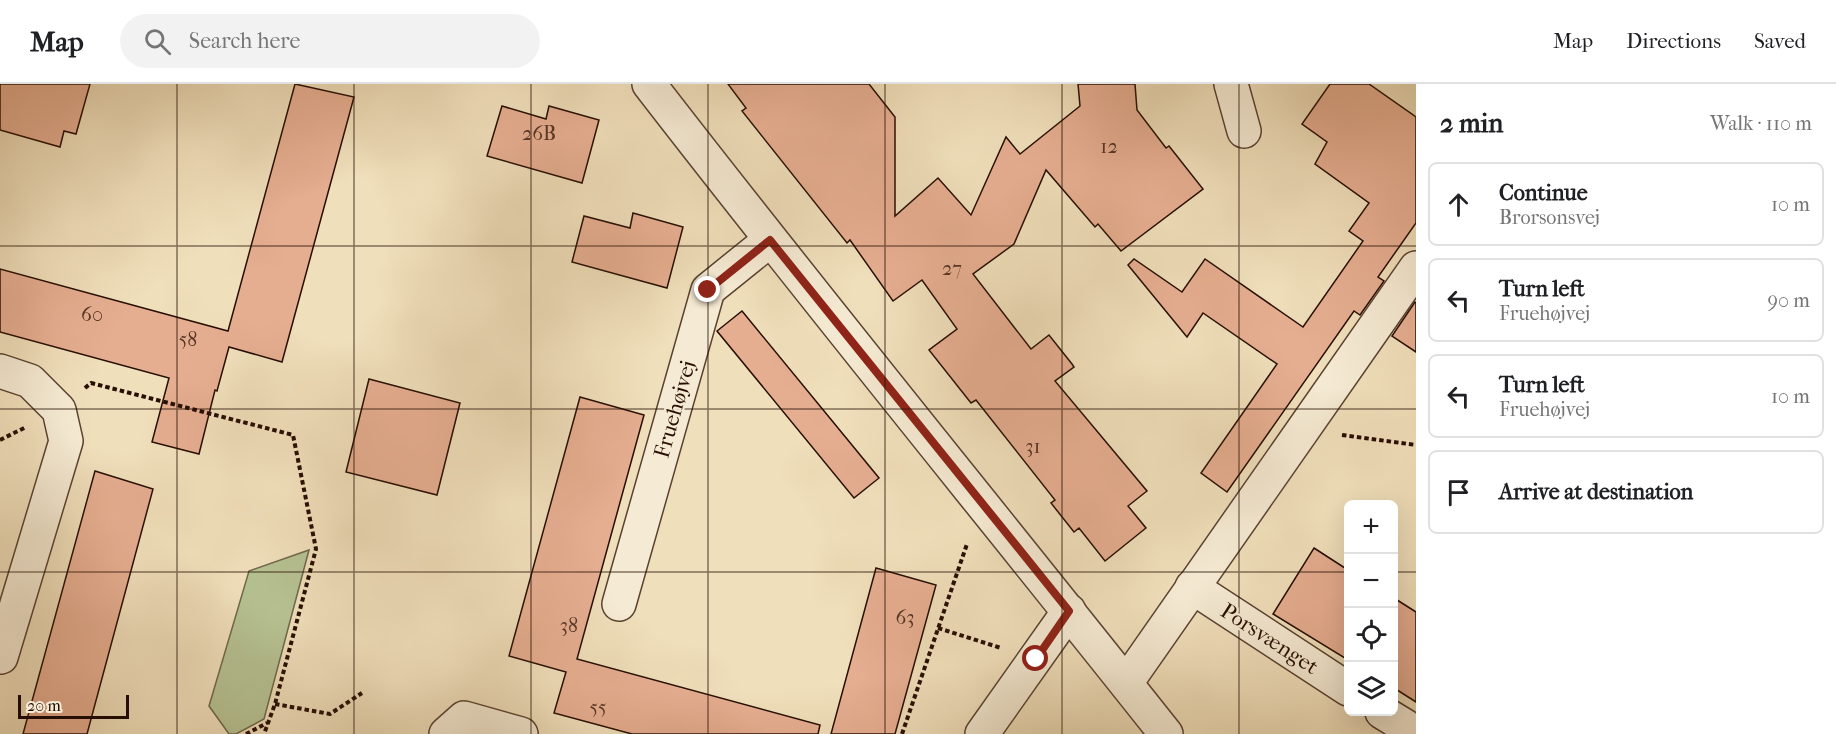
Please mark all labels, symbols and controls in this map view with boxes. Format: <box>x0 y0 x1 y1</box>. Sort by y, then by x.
search box <box>120 14 540 68</box>
text: Map <box>30 25 84 58</box>
icon: search <box>141 25 174 58</box>
text: Search here <box>189 28 300 54</box>
text: Map <box>1553 29 1593 53</box>
text: Directions <box>1626 29 1721 53</box>
text: Saved <box>1754 29 1806 53</box>
text: 2 min <box>1440 108 1503 139</box>
text: Walk · 110 m <box>1710 112 1812 135</box>
house number: 26B <box>522 122 556 145</box>
house number: 12 <box>1100 135 1118 158</box>
text: Continue <box>1499 180 1588 206</box>
icon: ahead <box>1442 188 1475 221</box>
text: 10 m <box>1771 193 1810 216</box>
text: Brorsonsvej <box>1499 206 1600 229</box>
house number: 27 <box>942 257 962 280</box>
route end <box>694 276 720 302</box>
text: Turn left <box>1499 276 1585 302</box>
icon: left <box>1442 284 1475 317</box>
text: 90 m <box>1768 289 1810 312</box>
text: Fruehøjvej <box>1499 302 1590 325</box>
house number: 60 <box>81 303 103 326</box>
house number: 58 <box>179 328 197 351</box>
street label: Fruehøjvej <box>649 357 701 461</box>
text: Turn left <box>1499 372 1585 398</box>
icon: left <box>1442 380 1475 413</box>
text: 10 m <box>1771 385 1810 408</box>
text: Fruehøjvej <box>1499 398 1590 421</box>
house number: 31 <box>1025 435 1041 458</box>
icon: arrive <box>1442 476 1475 509</box>
text: Arrive at destination <box>1499 479 1693 505</box>
map controls <box>1344 500 1398 716</box>
button: + <box>1344 500 1398 554</box>
button: − <box>1344 554 1398 608</box>
street label: Porsvænget <box>1216 598 1323 680</box>
house number: 63 <box>895 606 915 629</box>
button: locate <box>1344 608 1398 662</box>
house number: 38 <box>560 614 578 637</box>
route start <box>1022 645 1048 671</box>
button: layers <box>1344 662 1398 716</box>
scale bar <box>18 692 129 720</box>
text: 20 m <box>27 696 61 715</box>
house number: 55 <box>589 696 607 719</box>

